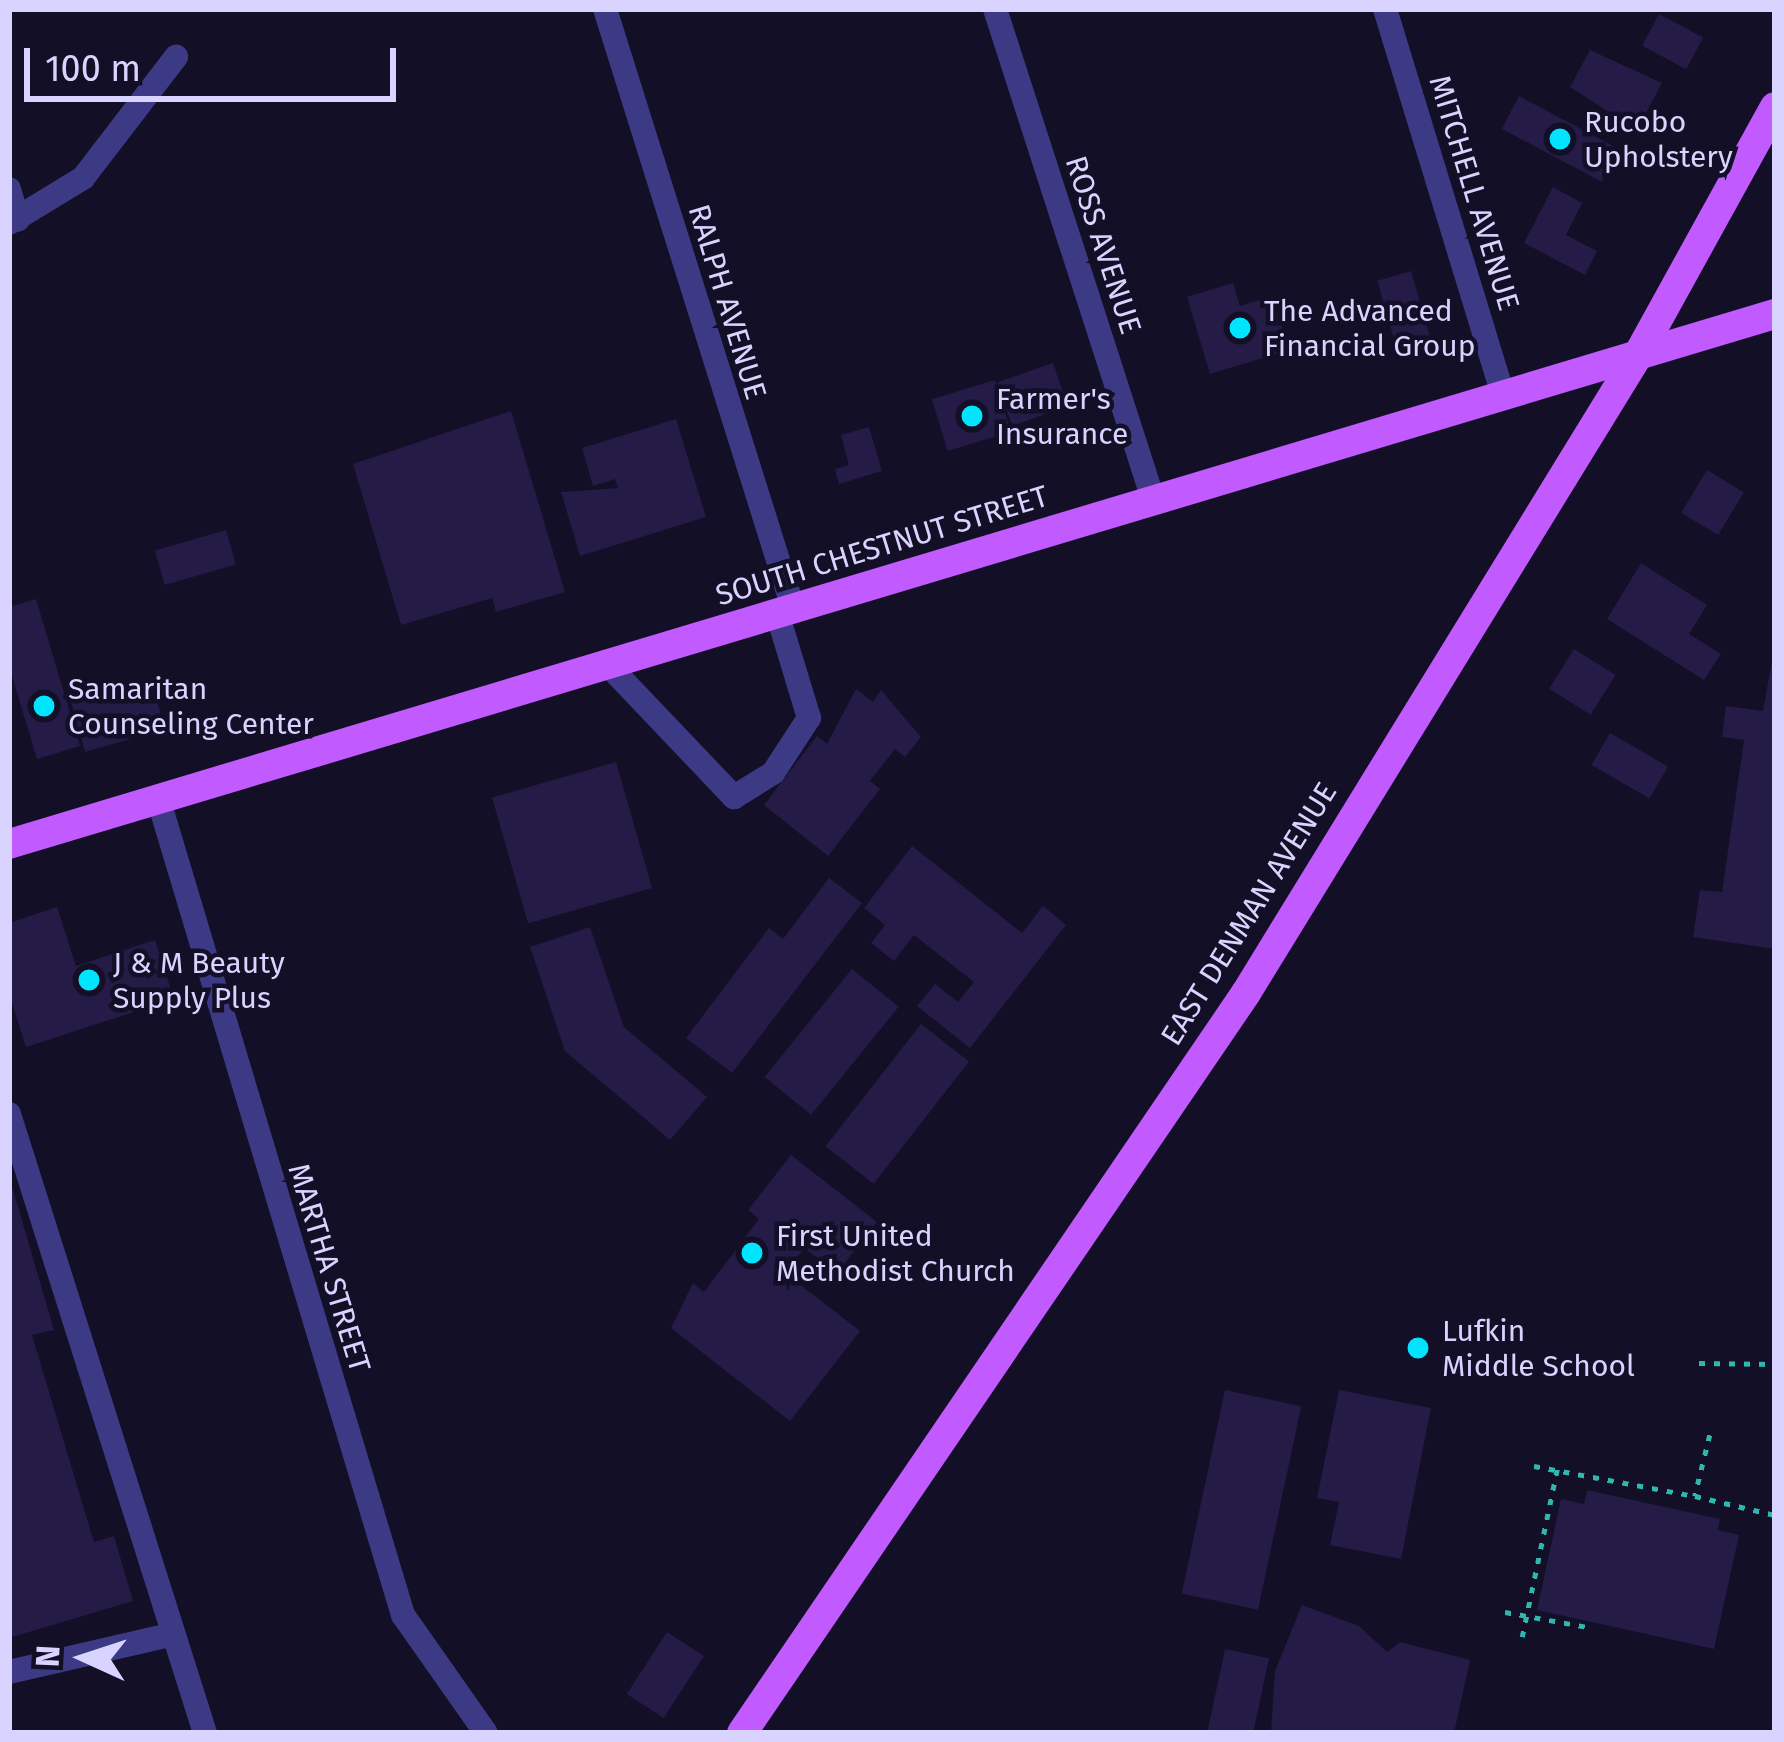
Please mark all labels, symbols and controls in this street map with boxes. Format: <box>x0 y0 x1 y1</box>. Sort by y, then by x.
scale bar <box>30 24 402 98</box>
text: 100 m <box>45 47 141 91</box>
street label: MITCHELL AVENUE <box>1421 71 1527 315</box>
place label: Rucobo Upholstery <box>1584 104 1733 174</box>
marker: Rucobo Upholstery <box>1547 126 1573 152</box>
street label: ROSS AVENUE <box>1057 152 1149 338</box>
street label: RALPH AVENUE <box>680 200 774 404</box>
place label: The Advanced Financial Group <box>1264 293 1476 364</box>
marker: The Advanced Financial Group <box>1227 315 1253 341</box>
place label: Farmer's Insurance <box>996 381 1128 452</box>
marker: Farmer's Insurance <box>959 403 985 429</box>
street label: SOUTH CHESTNUT STREET <box>711 478 1053 614</box>
place label: Samaritan Counseling Center <box>68 671 314 742</box>
marker: Samaritan Counseling Center <box>31 693 57 719</box>
street label: EAST DENMAN AVENUE <box>1153 776 1345 1052</box>
place label: J & M Beauty Supply Plus <box>113 945 285 1016</box>
marker: J & M Beauty Supply Plus <box>76 967 102 993</box>
street label: MARTHA STREET <box>280 1159 378 1377</box>
place label: First United Methodist Church <box>776 1218 1015 1288</box>
marker: First United Methodist Church <box>739 1240 765 1266</box>
place label: Lufkin Middle School <box>1442 1313 1635 1384</box>
marker: Lufkin Middle School <box>1405 1335 1431 1361</box>
north arrow <box>24 1598 144 1718</box>
text: N <box>28 1644 69 1668</box>

